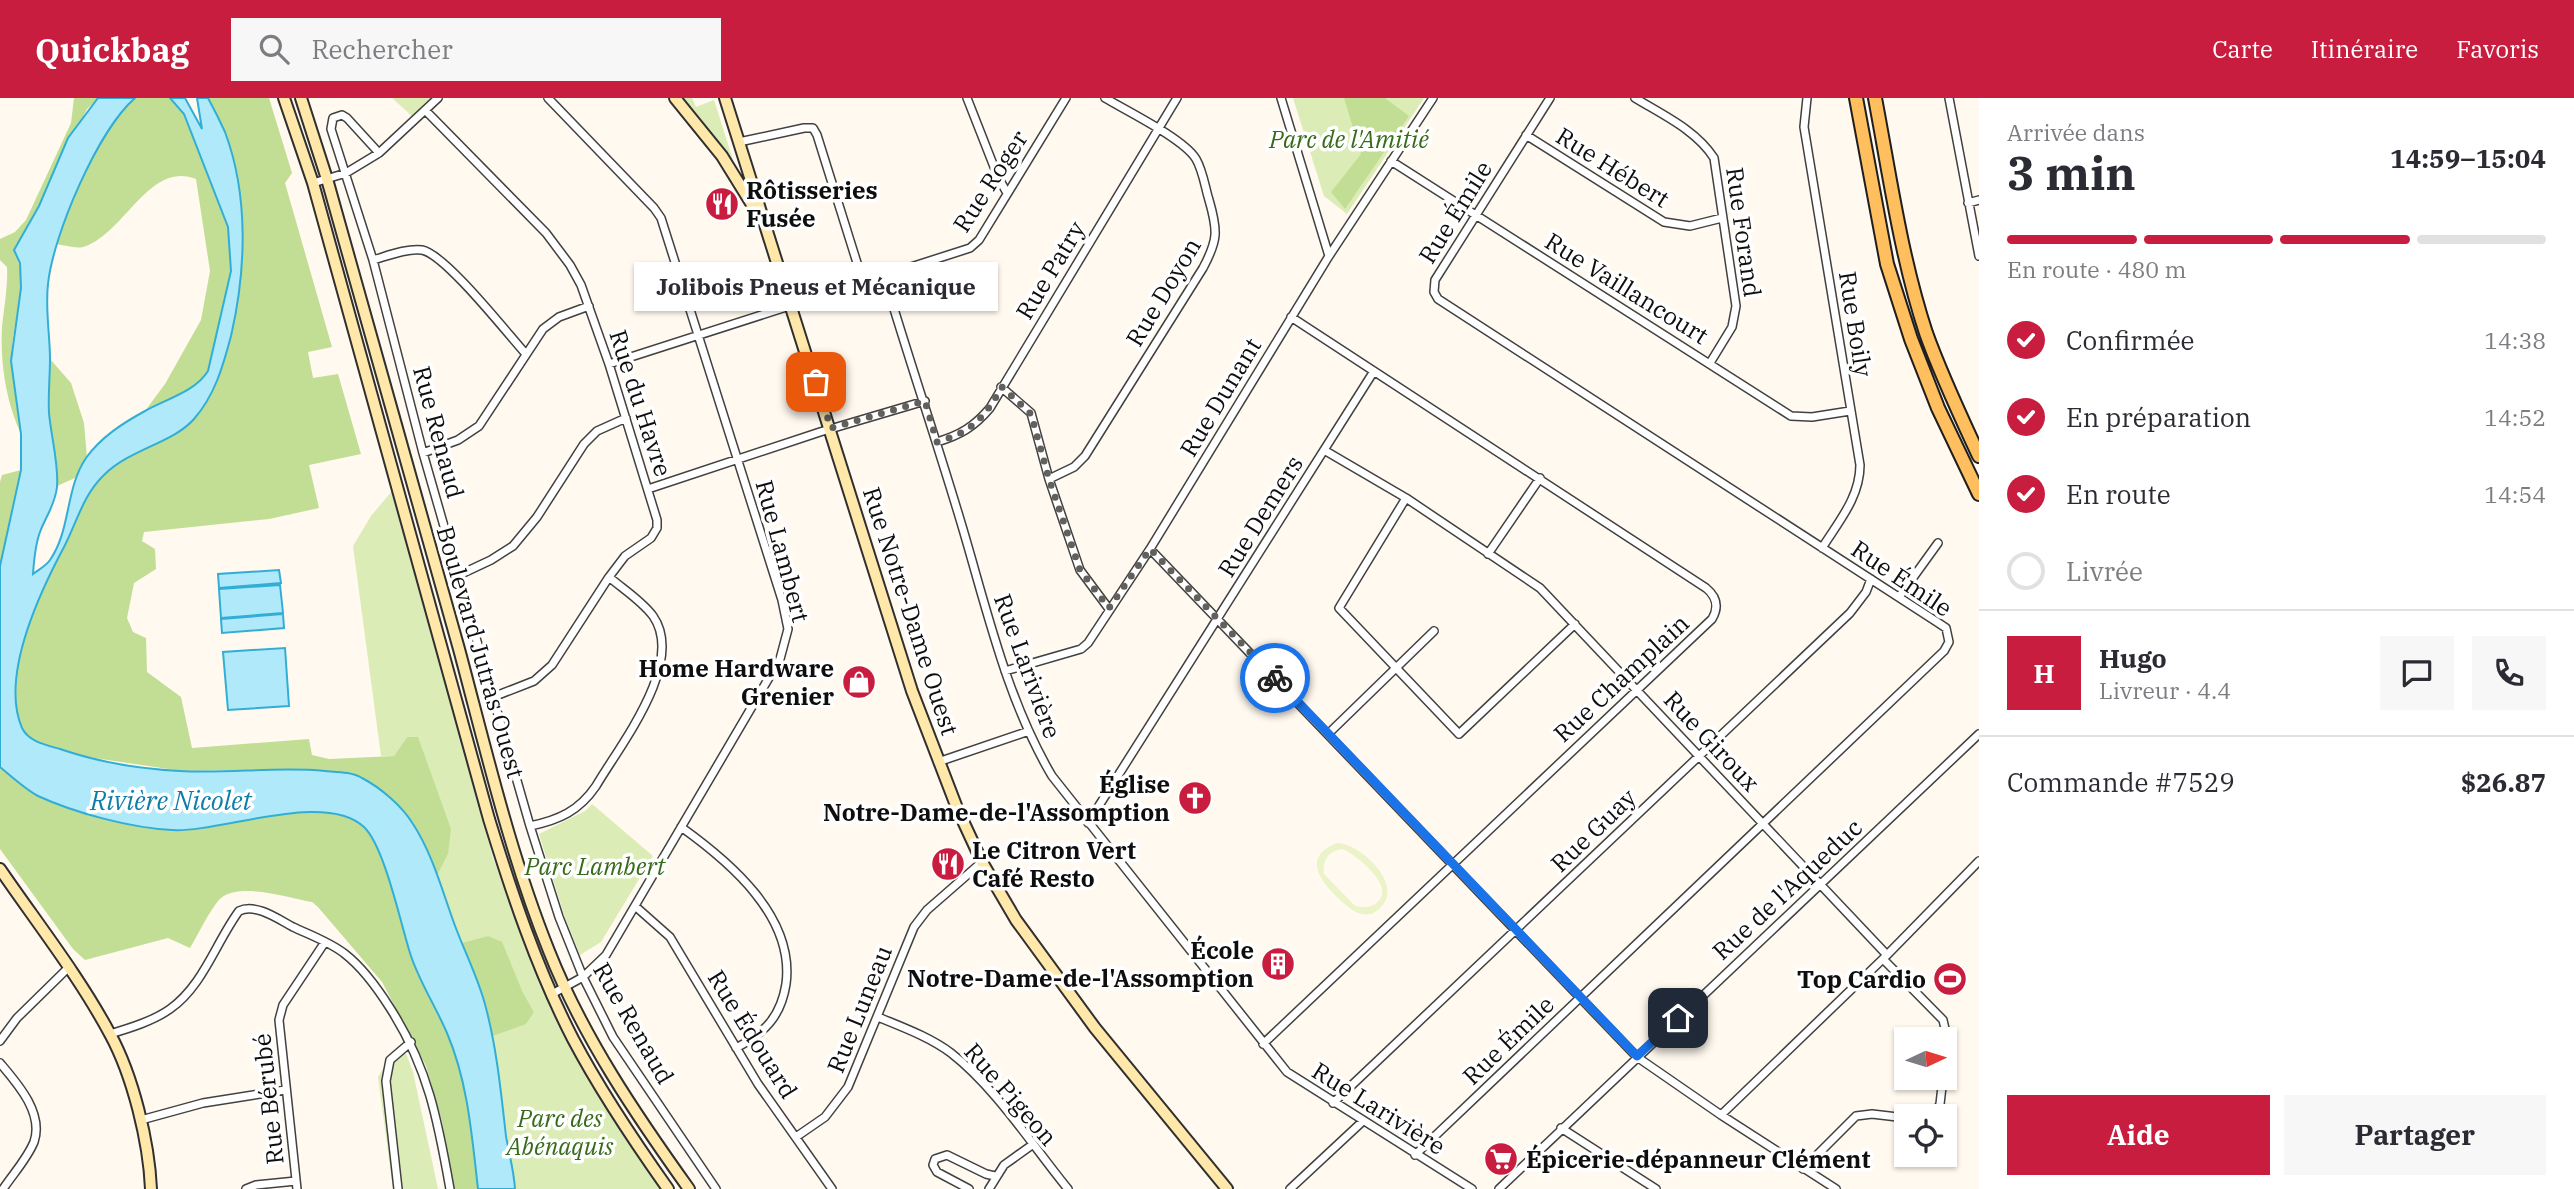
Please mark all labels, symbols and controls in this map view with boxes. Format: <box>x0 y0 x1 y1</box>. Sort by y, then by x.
search box <box>231 18 721 81</box>
text: Quickbag <box>35 28 189 71</box>
icon: search <box>255 30 293 68</box>
text: Rechercher <box>311 32 453 66</box>
text: Carte <box>2212 33 2273 65</box>
text: Itinéraire <box>2311 33 2418 65</box>
text: Favoris <box>2456 33 2539 65</box>
text: Arrivée dans <box>2007 117 2145 147</box>
street label: Rue Hébert <box>1550 120 1676 214</box>
park label: Parc de l'Amitié <box>1268 123 1430 155</box>
street label: Rue Roger <box>945 124 1035 238</box>
text: 14:59–15:04 <box>2390 141 2546 175</box>
text: 3 min <box>2007 143 2136 203</box>
street label: Rue Émile <box>1411 155 1499 269</box>
street label: Rue Forand <box>1719 165 1769 299</box>
place label: Rôtisseries Fusée <box>746 174 878 234</box>
restaurant icon: Rôtisseries Fusée <box>703 185 741 223</box>
street label: Rue Patry <box>1008 215 1092 325</box>
street label: Rue Vaillancourt <box>1539 225 1715 351</box>
street label: Rue Doyon <box>1118 232 1208 352</box>
text: En route · 480 m <box>2007 254 2186 284</box>
callout: Jolibois Pneus et Mécanique <box>634 263 998 312</box>
street label: Rue Boily <box>1832 269 1880 379</box>
text: Jolibois Pneus et Mécanique <box>656 271 976 301</box>
icon: check <box>2007 321 2045 359</box>
text: Confirmée <box>2066 323 2195 357</box>
text: 14:38 <box>2484 325 2546 355</box>
street label: Rue du Havre <box>602 326 680 480</box>
street label: Rue Dunant <box>1172 332 1268 462</box>
pin <box>786 352 846 412</box>
street label: Rue Renaud <box>406 362 472 502</box>
icon: bag <box>797 363 835 401</box>
icon: check <box>2007 398 2045 436</box>
text: En préparation <box>2066 400 2251 434</box>
text: 14:52 <box>2484 402 2546 432</box>
street label: Rue Demers <box>1210 449 1310 583</box>
icon: check <box>2007 475 2045 513</box>
street label: Rue Lambert <box>749 476 817 626</box>
text: En route <box>2066 477 2171 511</box>
text: 14:54 <box>2484 479 2546 509</box>
street label: Rue Notre-Dame Ouest <box>856 483 966 739</box>
street label: Boulevard Jutras Ouest <box>430 522 532 782</box>
street label: Rue Émile <box>1845 533 1959 623</box>
text: Livrée <box>2066 554 2143 588</box>
street label: Rue Larivière <box>987 589 1069 743</box>
street label: Rue Champlain <box>1547 607 1695 749</box>
button: chat <box>2380 636 2454 710</box>
button: phone <box>2472 636 2546 710</box>
text: Hugo <box>2099 641 2167 675</box>
courier <box>1240 643 1310 713</box>
place label: Home Hardware Grenier <box>638 652 834 712</box>
text: H <box>2033 656 2055 690</box>
icon: bike <box>1256 659 1294 697</box>
shop icon: Home Hardware Grenier <box>840 663 878 701</box>
text: Livreur · 4.4 <box>2099 675 2231 705</box>
street label: Rue Giroux <box>1657 684 1767 798</box>
text: Commande #7529 <box>2007 765 2235 799</box>
text: $26.87 <box>2461 765 2546 799</box>
place label: Église Notre-Dame-de-l'Assomption <box>823 768 1170 828</box>
church icon: Église Notre-Dame-de-l'Assomption <box>1176 779 1214 817</box>
street label: Rue Guay <box>1543 781 1643 879</box>
water label: Rivière Nicolet <box>89 783 253 817</box>
street label: Rue de l'Aqueduc <box>1705 811 1869 967</box>
place label: Le Citron Vert Café Resto <box>972 834 1136 894</box>
restaurant icon: Le Citron Vert Café Resto <box>929 845 967 883</box>
park label: Parc Lambert <box>524 850 667 882</box>
place label: École Notre-Dame-de-l'Assomption <box>907 934 1254 994</box>
street label: Rue Luneau <box>819 941 899 1077</box>
building icon: École Notre-Dame-de-l'Assomption <box>1259 945 1297 983</box>
street label: Rue Renaud <box>586 956 682 1090</box>
sports icon: Top Cardio <box>1931 960 1969 998</box>
place label: Top Cardio <box>1797 963 1926 995</box>
street label: Rue Édouard <box>701 964 805 1104</box>
street label: Rue Émile <box>1455 988 1561 1092</box>
pin <box>1648 988 1708 1048</box>
icon: home <box>1659 999 1697 1037</box>
north arrow <box>1894 1027 1956 1090</box>
map controls <box>1894 1027 1957 1167</box>
street label: Rue Bérubé <box>245 1032 291 1166</box>
street label: Rue Pigeon <box>957 1036 1065 1152</box>
street label: Rue Larivière <box>1306 1054 1452 1162</box>
button: Aide <box>2007 1095 2270 1175</box>
button: Partager <box>2284 1095 2546 1175</box>
park label: Parc des Abénaquis <box>505 1102 614 1162</box>
button: locate <box>1894 1104 1957 1167</box>
supermarket icon: Épicerie-dépanneur Clément <box>1482 1140 1520 1178</box>
place label: Épicerie-dépanneur Clément <box>1526 1143 1870 1175</box>

